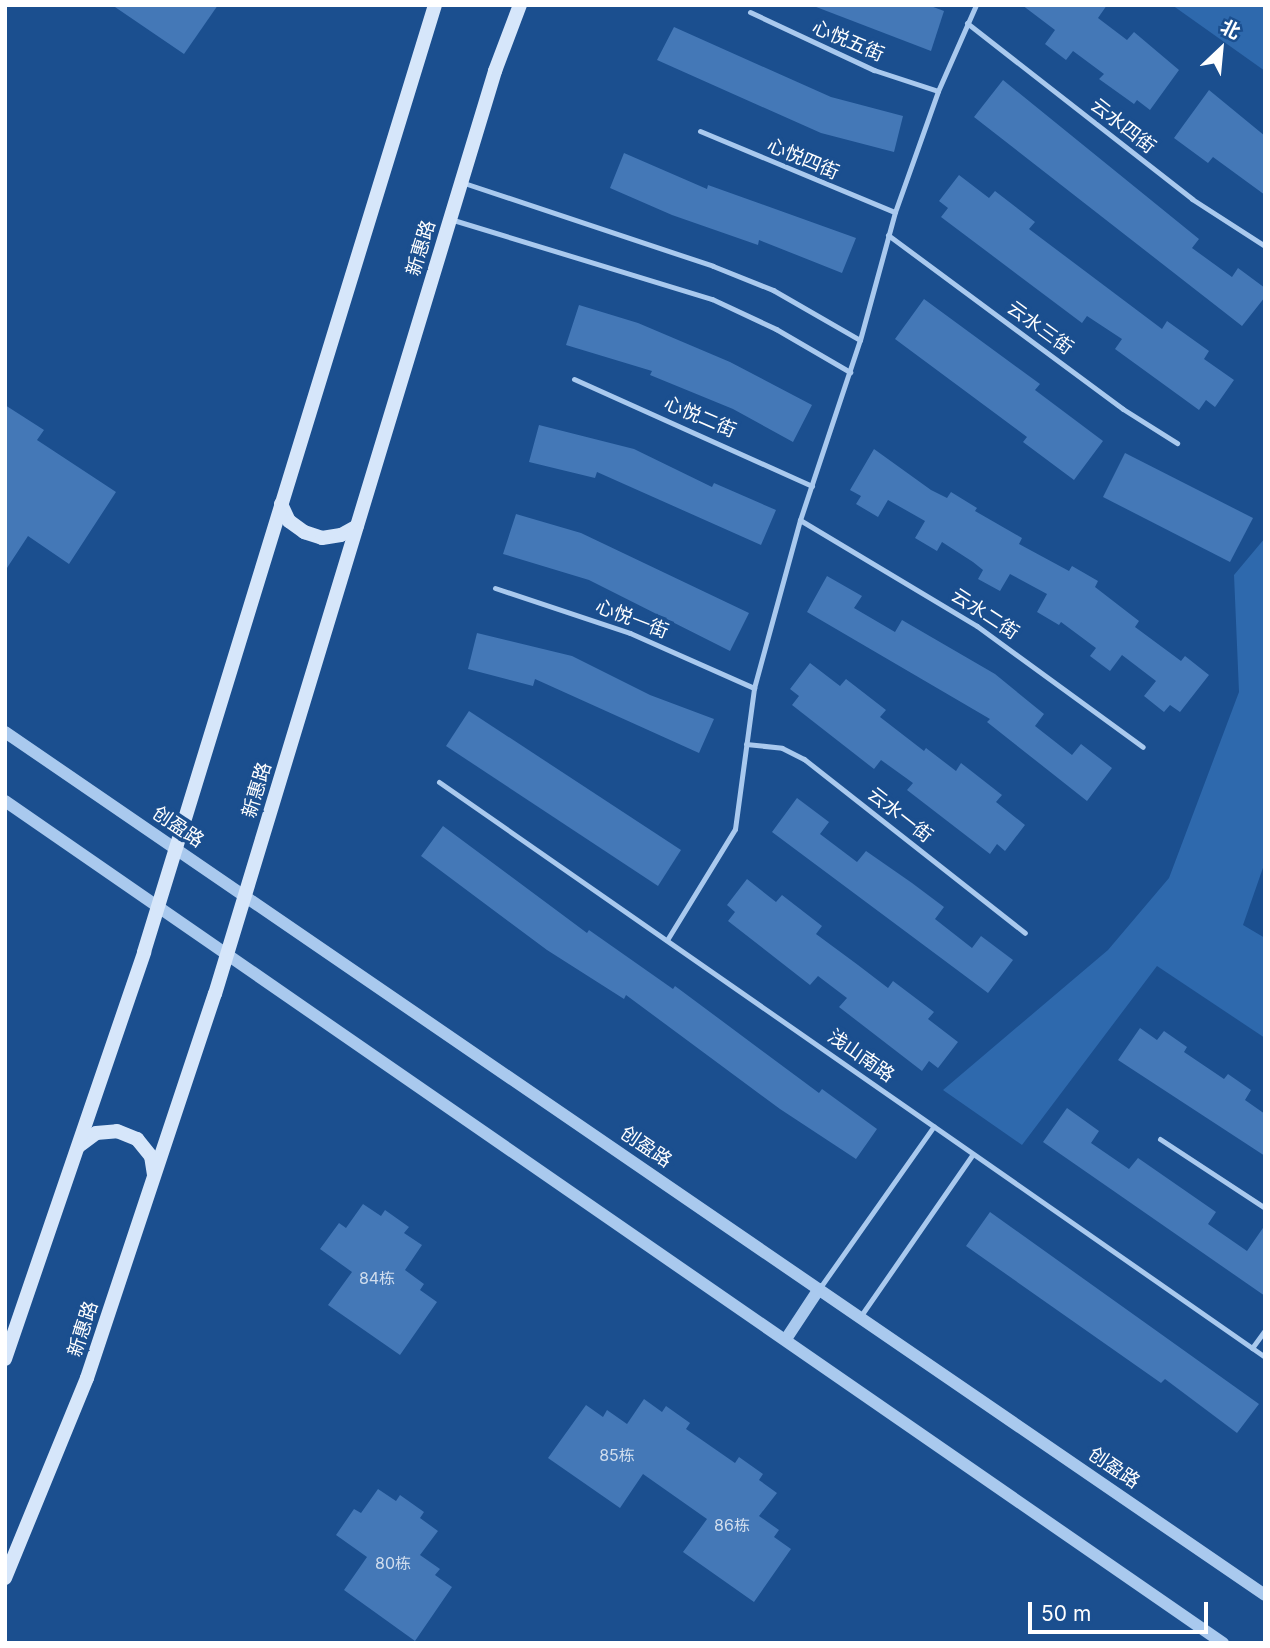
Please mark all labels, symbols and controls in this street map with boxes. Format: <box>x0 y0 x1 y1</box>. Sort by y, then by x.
north arrow <box>1186 14 1256 84</box>
text: 北 <box>1217 15 1244 44</box>
street label: 心悦五街 <box>809 16 887 66</box>
street label: 云水四街 <box>1086 94 1160 158</box>
street label: 心悦四街 <box>764 134 842 184</box>
street label: 新惠路 <box>402 217 440 279</box>
street label: 云水三街 <box>1003 296 1077 360</box>
street label: 心悦二街 <box>661 392 739 442</box>
street label: 云水二街 <box>947 584 1023 644</box>
street label: 心悦一街 <box>592 595 672 643</box>
street label: 新惠路 <box>238 759 276 821</box>
street label: 云水一街 <box>863 783 937 847</box>
street label: 创盈路 <box>148 802 208 852</box>
street label: 浅山南路 <box>823 1025 899 1087</box>
street label: 创盈路 <box>616 1122 676 1172</box>
house number: 84栋 <box>359 1268 395 1288</box>
street label: 新惠路 <box>63 1298 103 1360</box>
street label: 创盈路 <box>1084 1443 1144 1493</box>
house number: 85栋 <box>599 1445 635 1465</box>
house number: 86栋 <box>714 1515 750 1535</box>
house number: 80栋 <box>375 1553 411 1573</box>
scale bar <box>1032 1588 1212 1632</box>
text: 50 m <box>1041 1601 1091 1626</box>

